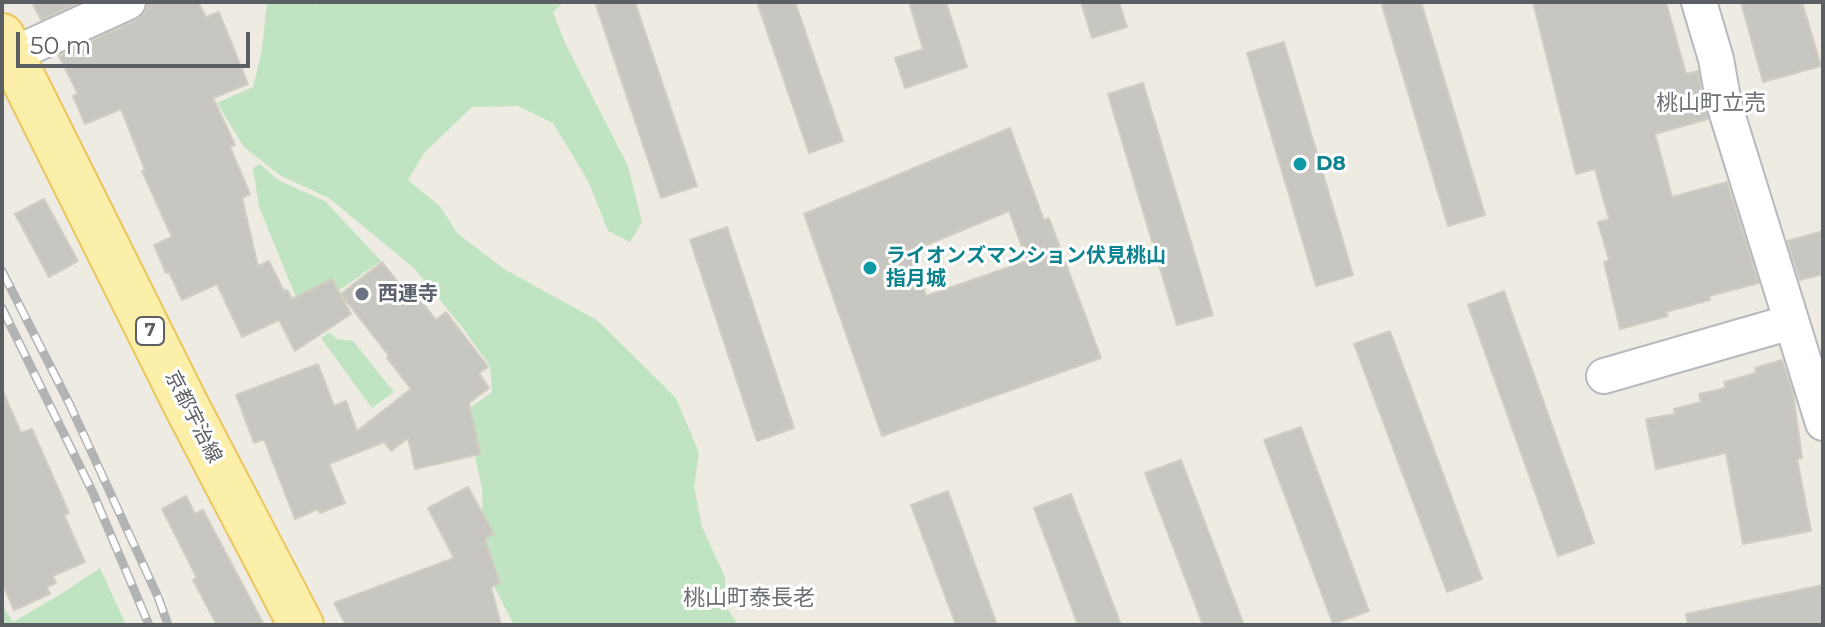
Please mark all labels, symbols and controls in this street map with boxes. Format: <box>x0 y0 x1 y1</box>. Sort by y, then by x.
scale bar <box>20 16 254 66</box>
text: 50 m <box>30 31 91 60</box>
district label: 桃山町立売 <box>1656 91 1766 117</box>
place label: D8 <box>1316 152 1346 176</box>
marker: D8 <box>1291 155 1309 173</box>
place label: ライオンズマンション伏見桃山 指月城 <box>886 244 1166 291</box>
marker: ライオンズマンション伏見桃山 指月城 <box>861 259 879 277</box>
place label: 西運寺 <box>378 282 438 306</box>
marker: 西運寺 <box>353 285 371 303</box>
road number: 7 <box>136 317 164 345</box>
street label: 京都宇治線 <box>160 367 226 467</box>
district label: 桃山町泰長老 <box>683 586 815 612</box>

